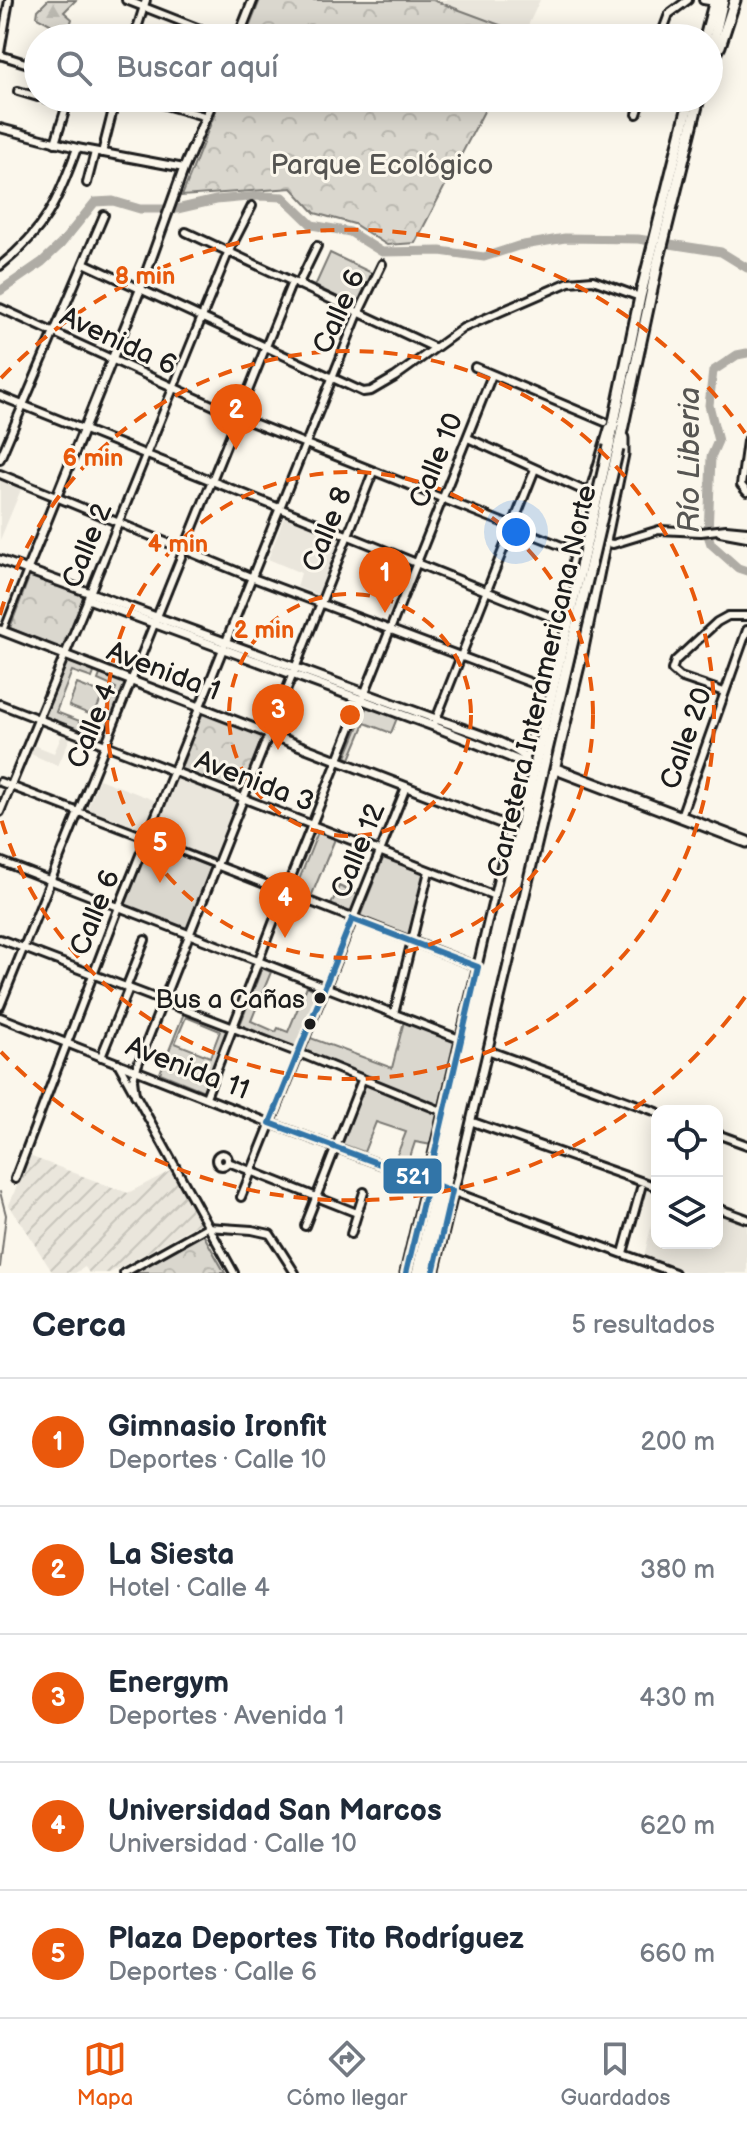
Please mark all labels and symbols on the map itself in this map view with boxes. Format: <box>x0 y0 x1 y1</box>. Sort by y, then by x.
park label: Parque Ecológico <box>271 149 493 182</box>
text: 8 min <box>115 262 175 291</box>
street label: Calle 6 <box>306 264 373 359</box>
street label: Avenida 6 <box>55 300 182 383</box>
pin: 2 <box>210 384 262 450</box>
water label: Río Liberia <box>672 387 708 533</box>
street label: Calle 10 <box>402 408 470 513</box>
text: 6 min <box>63 444 123 473</box>
street label: Calle 8 <box>296 482 359 577</box>
street label: Carretera Interamericana Norte <box>481 482 604 881</box>
street label: Calle 2 <box>55 498 119 593</box>
your location <box>496 512 536 552</box>
text: 4 min <box>148 530 208 559</box>
pin: 1 <box>359 547 411 613</box>
text: 2 min <box>234 616 294 645</box>
street label: Avenida 1 <box>102 635 225 708</box>
street label: Calle 4 <box>60 678 124 773</box>
street label: Calle 20 <box>654 683 719 794</box>
pin: 3 <box>252 684 304 750</box>
centre of rings <box>336 701 364 729</box>
street label: Avenida 3 <box>190 744 319 819</box>
street label: Calle 12 <box>324 798 393 903</box>
pin: 5 <box>134 817 186 883</box>
street label: Calle 6 <box>63 865 127 960</box>
pin: 4 <box>259 872 311 938</box>
place label: Bus a Cañas <box>156 985 305 1016</box>
marker: Bus a Cañas <box>312 990 328 1006</box>
unlabelled marker <box>302 1016 318 1032</box>
street label: Avenida 11 <box>121 1030 254 1107</box>
line badge: 521 <box>382 1157 443 1195</box>
text: 521 <box>396 1164 430 1191</box>

